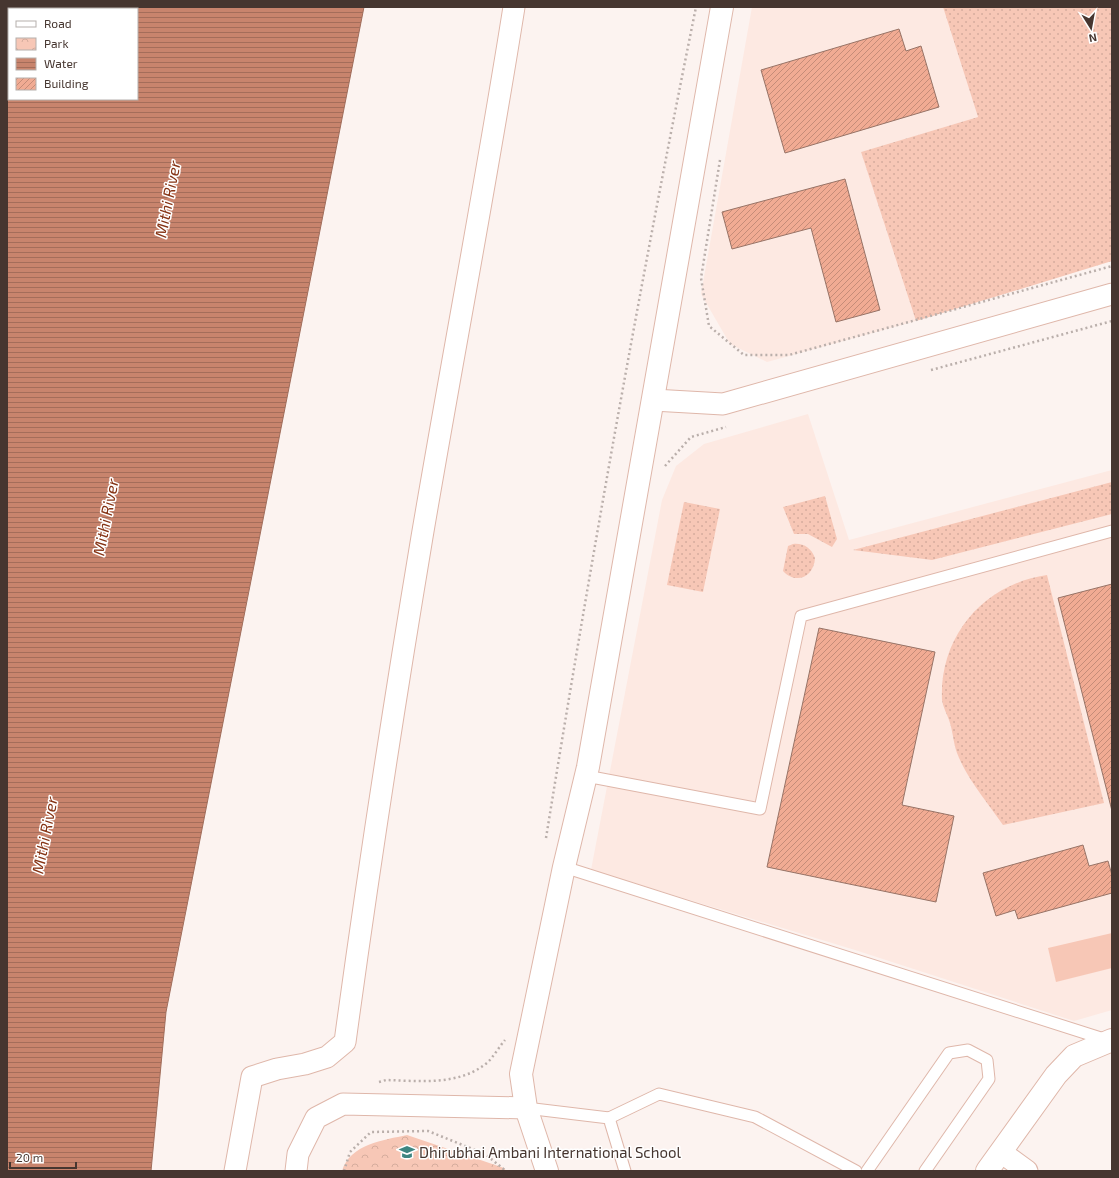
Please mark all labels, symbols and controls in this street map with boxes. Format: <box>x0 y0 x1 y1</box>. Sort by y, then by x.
legend <box>8 8 138 100</box>
north arrow <box>1071 8 1111 48</box>
text: Road <box>44 16 72 30</box>
text: N <box>1088 31 1098 45</box>
text: Park <box>44 36 69 50</box>
text: Water <box>44 56 78 70</box>
text: Building <box>44 76 89 90</box>
water label: Mithi River <box>150 158 184 239</box>
water label: Mithi River <box>88 476 122 557</box>
water label: Mithi River <box>27 794 61 875</box>
school or university icon: Dhirubhai Ambani International School <box>398 1143 416 1161</box>
place label: Dhirubhai Ambani International School <box>419 1143 681 1161</box>
scale bar <box>10 1144 76 1170</box>
text: 20 m <box>16 1150 43 1164</box>

